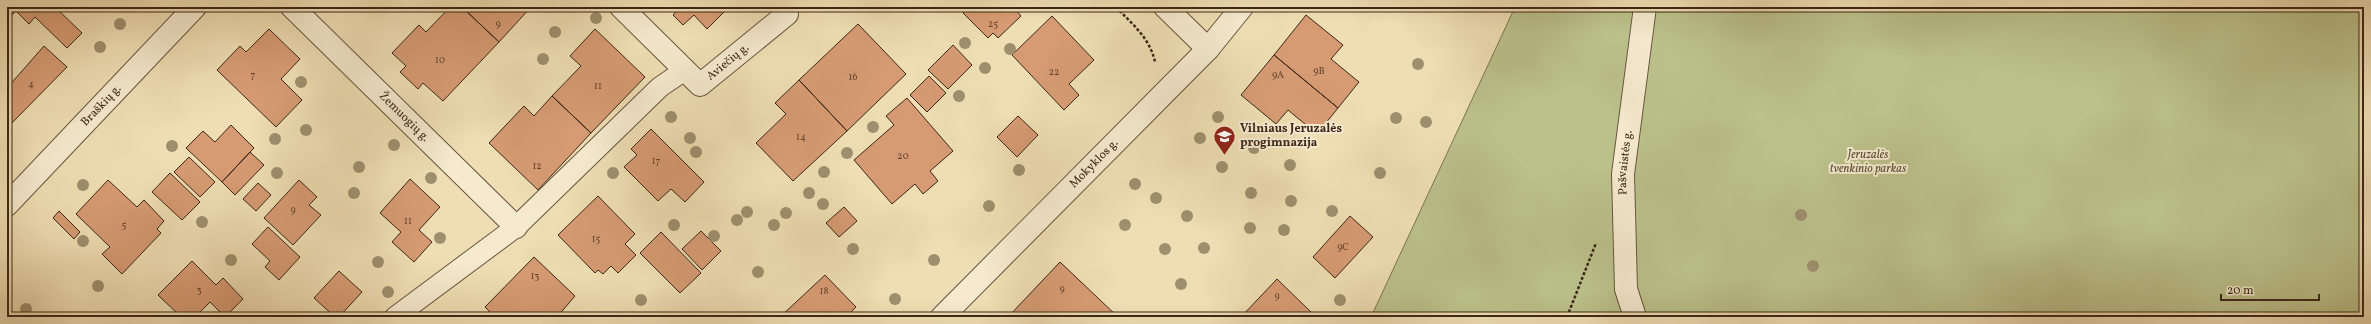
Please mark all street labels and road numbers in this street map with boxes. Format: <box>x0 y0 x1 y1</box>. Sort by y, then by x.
street label: Aviečių g. <box>703 40 753 84</box>
street label: Braškių g. <box>78 81 125 130</box>
street label: Žemuogių g. <box>375 88 433 146</box>
street label: Pašvaistės g. <box>1615 129 1637 195</box>
street label: Mokyklos g. <box>1066 135 1122 192</box>

